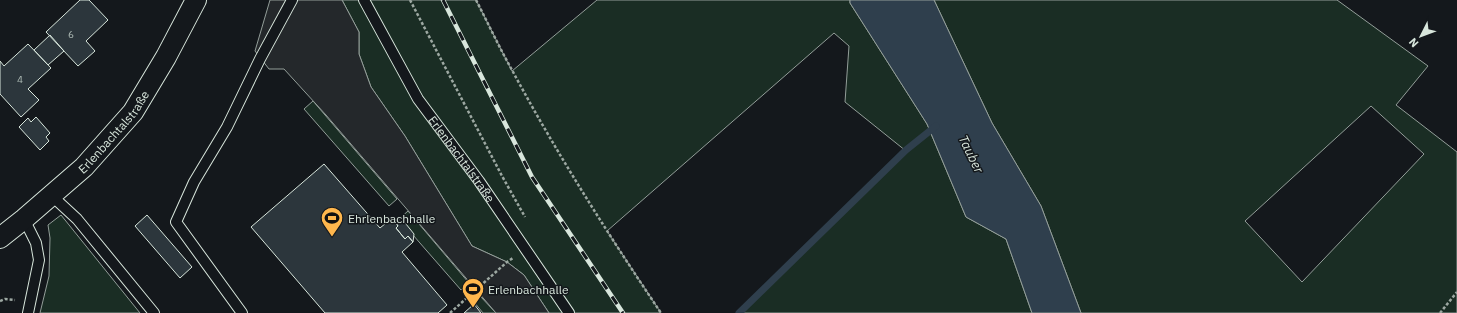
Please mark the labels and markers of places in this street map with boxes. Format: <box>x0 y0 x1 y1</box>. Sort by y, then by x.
sports icon: Ehrlenbachhalle <box>319 205 345 238</box>
place label: Ehrlenbachhalle <box>348 211 436 226</box>
sports icon: Erlenbachhalle <box>460 276 486 309</box>
place label: Erlenbachhalle <box>488 282 569 297</box>

